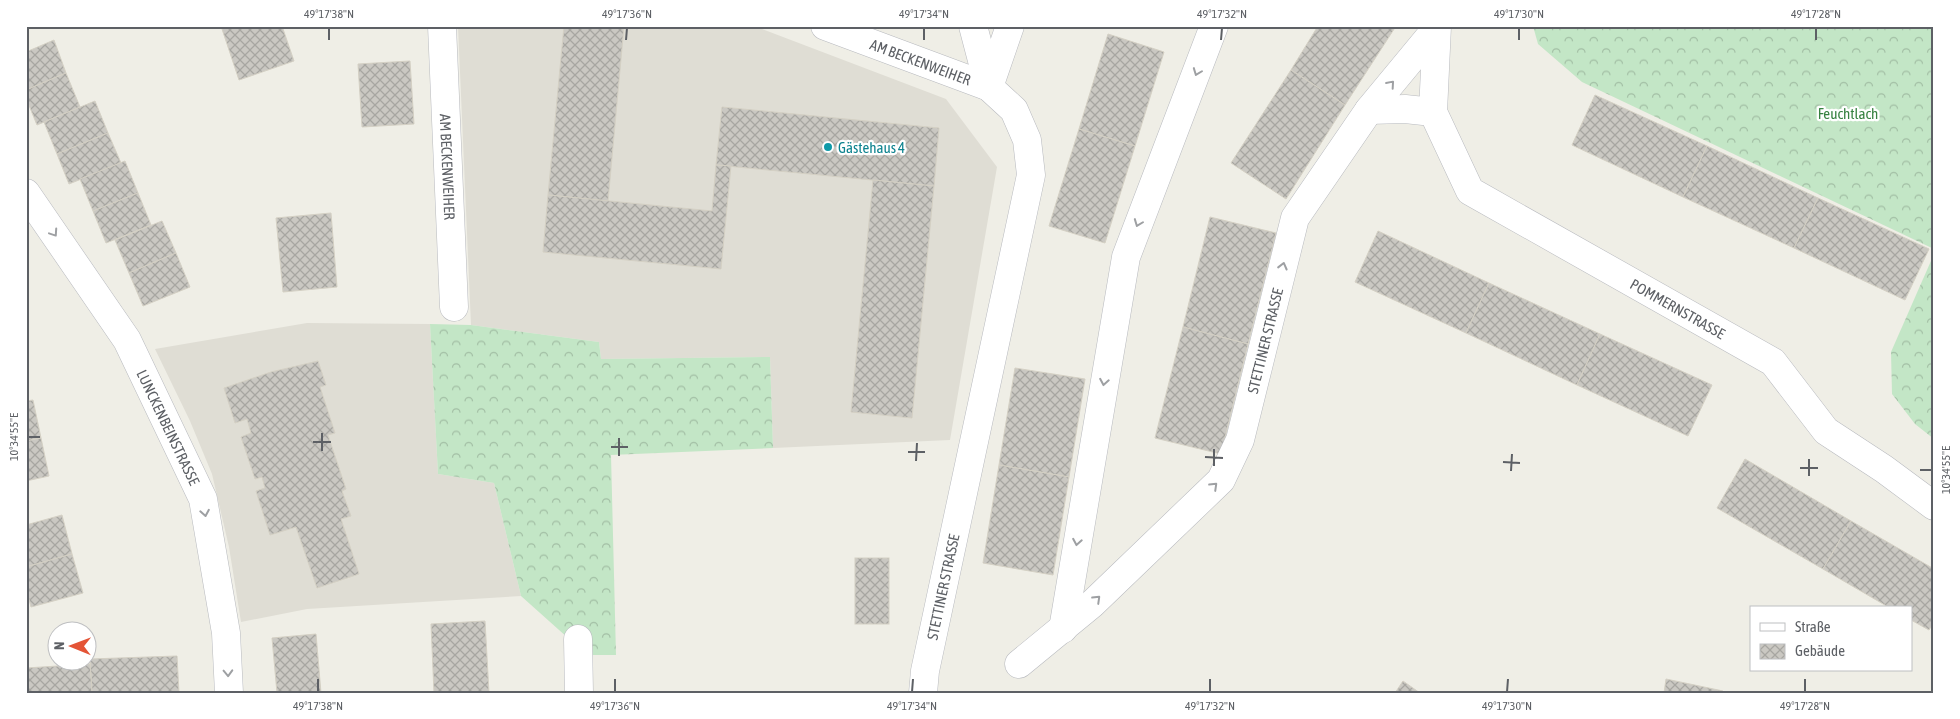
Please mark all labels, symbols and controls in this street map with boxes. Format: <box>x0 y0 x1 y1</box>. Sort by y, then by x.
text: 49°17'38"N <box>304 7 354 21</box>
text: 49°17'36"N <box>602 7 652 21</box>
text: 49°17'34"N <box>899 7 949 21</box>
text: 49°17'32"N <box>1197 7 1247 21</box>
text: 49°17'30"N <box>1494 7 1544 21</box>
text: 49°17'28"N <box>1791 7 1841 21</box>
street label: AM BECKENWEIHER <box>868 35 974 88</box>
one-way arrow <box>1193 67 1203 76</box>
one-way arrow <box>1386 80 1395 89</box>
park label: Feuchtlach <box>1818 105 1878 122</box>
street label: AM BECKENWEIHER <box>437 114 459 221</box>
place label: Gästehaus 4 <box>838 139 905 156</box>
marker: Gästehaus 4 <box>822 141 834 153</box>
one-way arrow <box>1134 219 1144 227</box>
one-way arrow <box>48 227 57 237</box>
one-way arrow <box>1277 262 1288 271</box>
street label: POMMERNSTRASSE <box>1628 275 1729 342</box>
street label: STETTINER STRASSE <box>1243 286 1286 395</box>
street label: LUNCKENBEINSTRASSE <box>134 367 204 488</box>
one-way arrow <box>1100 377 1110 386</box>
text: 10°34'55"E <box>7 413 21 461</box>
text: 10°34'55"E <box>1939 446 1953 494</box>
one-way arrow <box>1208 483 1217 492</box>
one-way arrow <box>200 508 210 517</box>
street label: STETTINER STRASSE <box>923 532 963 641</box>
one-way arrow <box>1073 538 1083 546</box>
one-way arrow <box>1091 596 1100 605</box>
legend <box>1750 606 1912 672</box>
text: Straße <box>1795 618 1831 635</box>
north arrow <box>48 622 98 672</box>
text: N <box>51 642 67 650</box>
text: Gebäude <box>1795 642 1845 659</box>
one-way arrow <box>223 670 233 678</box>
text: 49°17'38"N <box>293 699 343 713</box>
text: 49°17'36"N <box>590 699 640 713</box>
text: 49°17'34"N <box>887 699 937 713</box>
text: 49°17'32"N <box>1185 699 1235 713</box>
text: 49°17'30"N <box>1482 699 1532 713</box>
text: 49°17'28"N <box>1780 699 1830 713</box>

